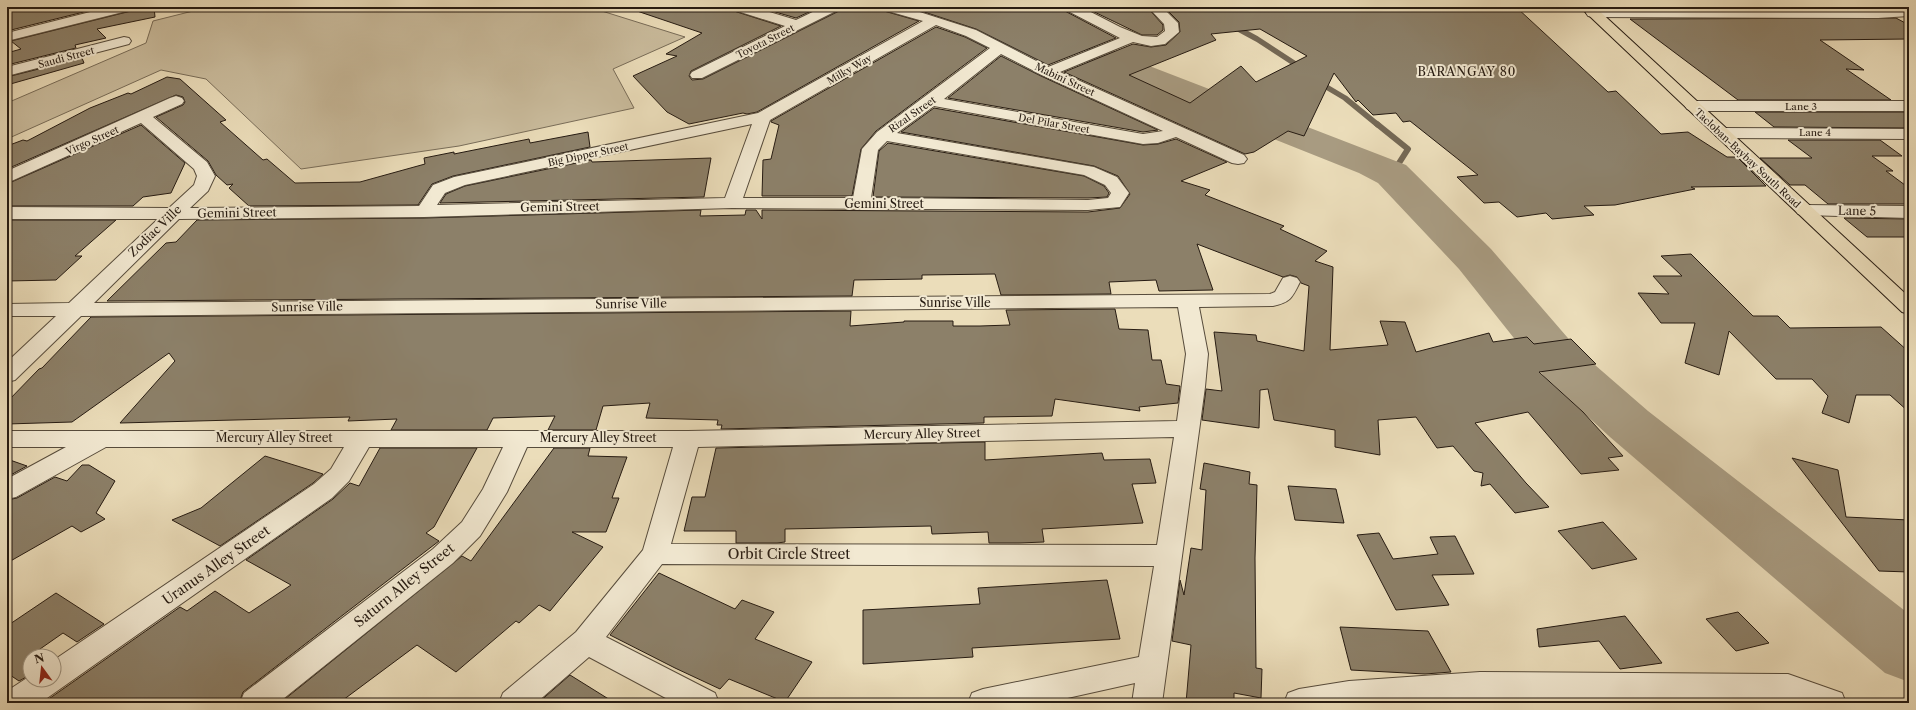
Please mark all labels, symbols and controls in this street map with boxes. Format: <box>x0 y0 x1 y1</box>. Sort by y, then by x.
street label: Toyota Street <box>734 21 797 62</box>
street label: Saudi Street <box>37 44 96 71</box>
street label: Milky Way <box>824 51 874 88</box>
street label: Mabini Street <box>1033 60 1097 99</box>
district label: BARANGAY 80 <box>1418 64 1516 79</box>
street label: Rizal Street <box>886 93 939 135</box>
street label: Lane 3 <box>1785 100 1817 113</box>
street label: Tacloban-Baybay South Road <box>1692 106 1803 211</box>
street label: Del Pilar Street <box>1017 111 1091 136</box>
street label: Virgo Street <box>63 123 121 158</box>
street label: Lane 4 <box>1799 126 1831 139</box>
street label: Big Dipper Street <box>547 140 630 169</box>
street label: Gemini Street <box>844 196 925 211</box>
street label: Gemini Street <box>520 198 601 215</box>
street label: Zodiac Ville <box>125 201 185 260</box>
street label: Lane 5 <box>1838 203 1876 218</box>
street label: Gemini Street <box>197 204 278 221</box>
street label: Sunrise Ville <box>595 295 667 312</box>
street label: Sunrise Ville <box>919 295 991 310</box>
street label: Sunrise Ville <box>271 298 343 315</box>
street label: Mercury Alley Street <box>863 425 981 442</box>
street label: Mercury Alley Street <box>215 430 333 445</box>
street label: Mercury Alley Street <box>539 430 657 445</box>
street label: Uranus Alley Street <box>159 521 273 609</box>
street label: Saturn Alley Street <box>350 539 458 631</box>
street label: Orbit Circle Street <box>728 545 850 563</box>
north arrow <box>22 648 62 688</box>
text: N <box>33 650 46 666</box>

